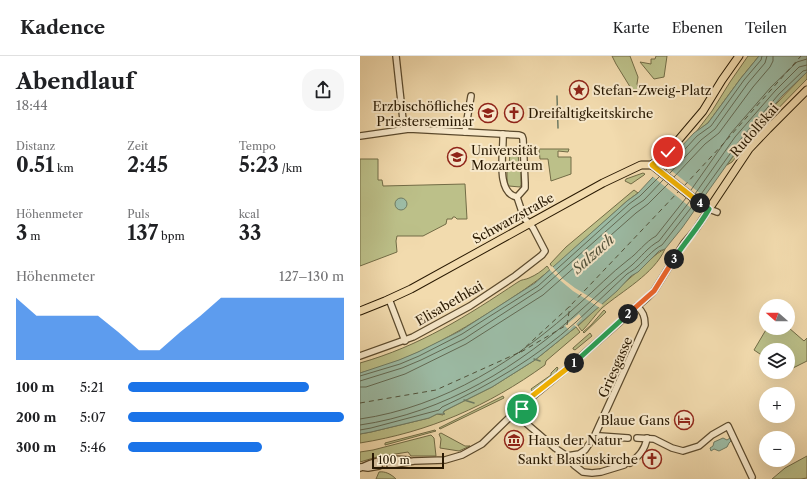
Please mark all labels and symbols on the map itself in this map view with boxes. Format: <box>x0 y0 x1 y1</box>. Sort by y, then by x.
place icon: Stefan-Zweig-Platz <box>568 79 590 101</box>
place label: Stefan-Zweig-Platz <box>593 82 712 98</box>
place label: Erzbischöfliches Priesterseminar <box>372 98 475 129</box>
street label: Rudolfskai <box>726 100 782 160</box>
school or university icon: Erzbischöfliches Priesterseminar <box>477 102 499 124</box>
church icon: Dreifaltigkeitskirche <box>503 102 525 124</box>
place label: Dreifaltigkeitskirche <box>528 105 653 121</box>
pin <box>651 135 685 169</box>
place label: Universität Mozarteum <box>471 142 543 173</box>
school or university icon: Universität Mozarteum <box>446 146 468 168</box>
street label: Schwarzstraße <box>469 189 557 247</box>
pin: 4 <box>690 193 710 213</box>
water label: Salzach <box>568 230 618 278</box>
pin: 3 <box>664 249 684 269</box>
street label: Elisabethkai <box>412 277 486 329</box>
north arrow <box>759 299 795 335</box>
pin: 2 <box>618 304 638 324</box>
street label: Griesgasse <box>594 334 636 400</box>
pin: 1 <box>564 353 584 373</box>
pin <box>505 392 539 426</box>
hotel icon: Blaue Gans <box>673 409 695 431</box>
place label: Blaue Gans <box>600 412 670 428</box>
museum icon: Haus der Natur <box>503 429 525 451</box>
place label: Haus der Natur <box>528 432 623 448</box>
church icon: Sankt Blasiuskirche <box>641 448 663 470</box>
scale bar <box>372 451 444 470</box>
place label: Sankt Blasiuskirche <box>518 451 638 467</box>

